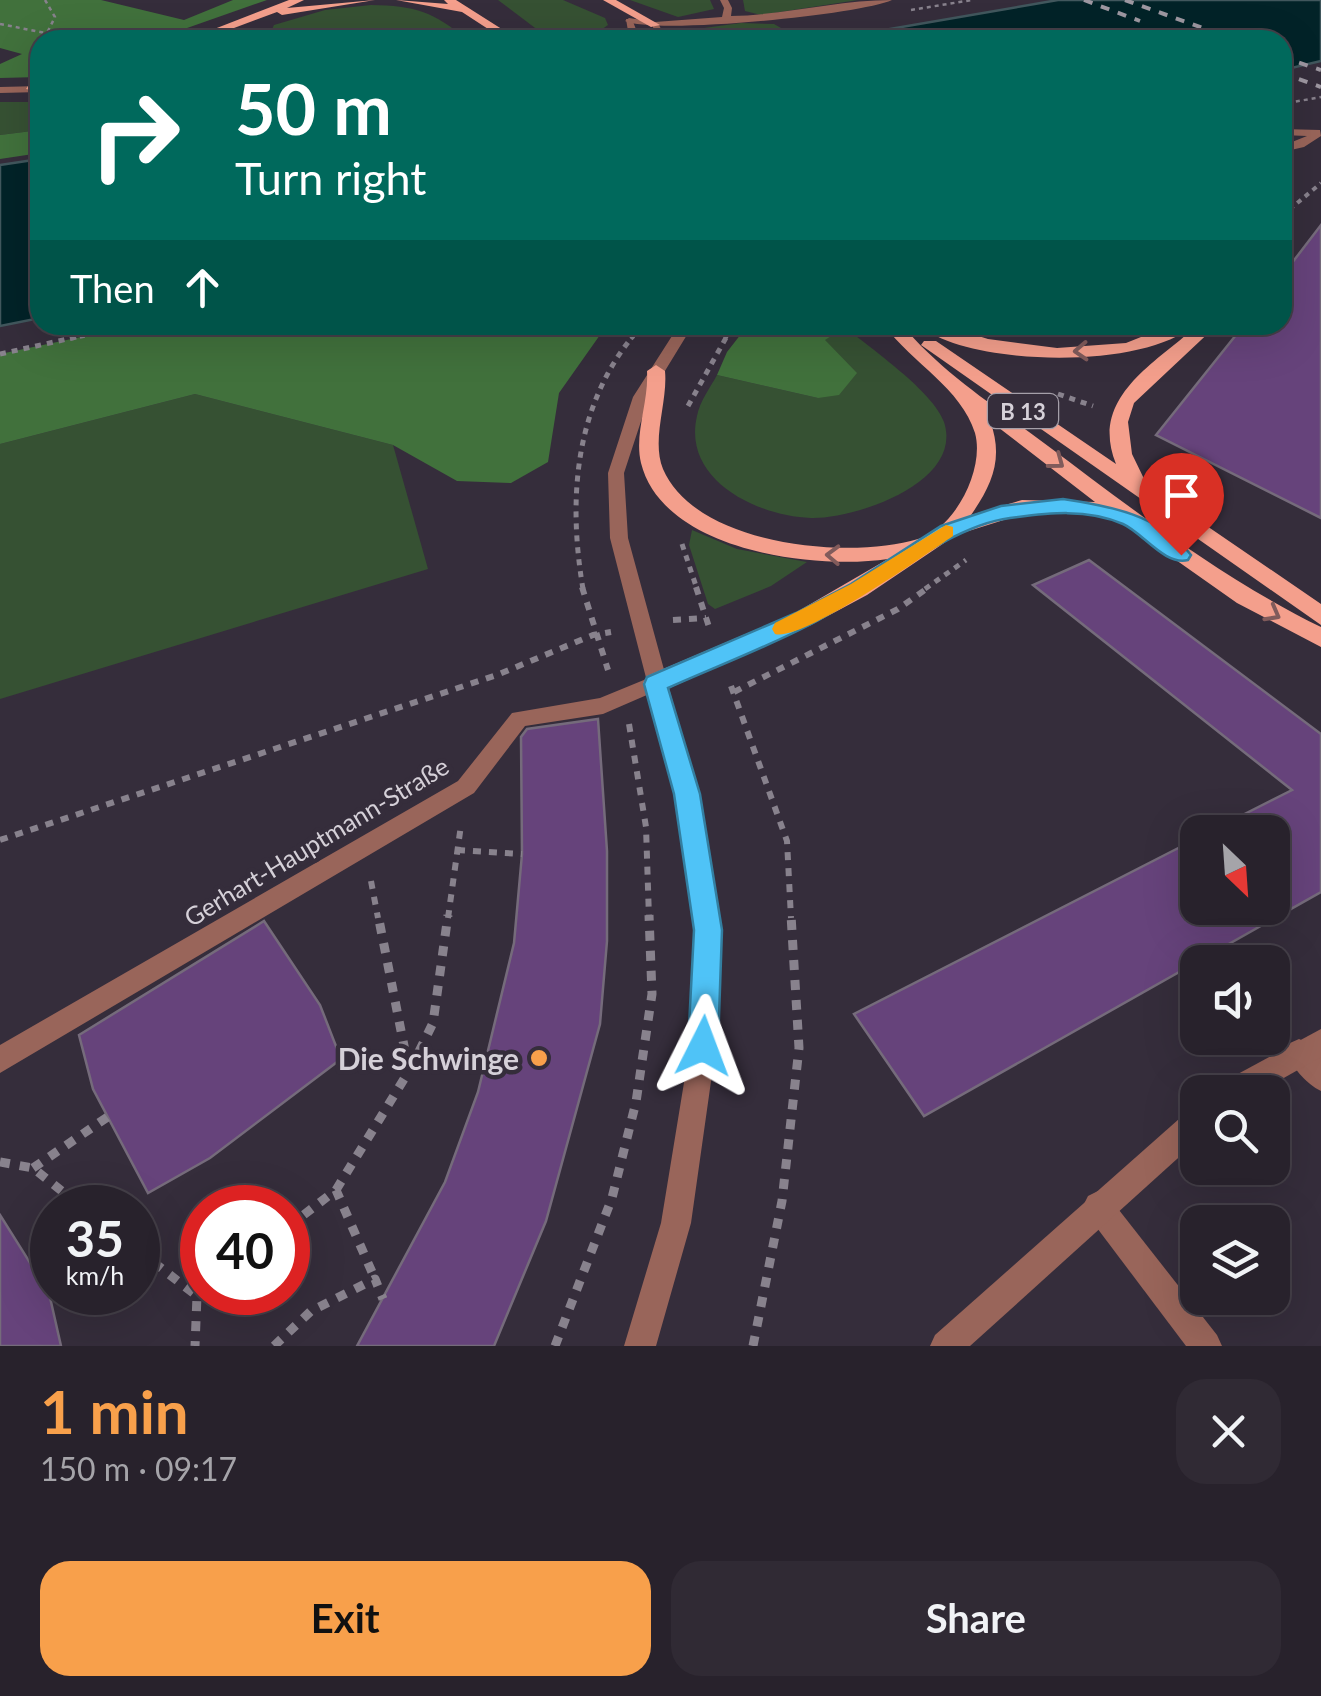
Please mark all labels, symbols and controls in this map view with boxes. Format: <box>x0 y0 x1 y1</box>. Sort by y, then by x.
text: 50 m <box>235 66 392 150</box>
icon: right <box>70 70 200 200</box>
text: Turn right <box>235 151 426 205</box>
icon: ahead <box>175 260 230 315</box>
text: Then <box>70 265 155 311</box>
one-way arrow <box>1072 340 1088 361</box>
road number: B 13 <box>988 394 1058 428</box>
one-way arrow <box>1046 450 1064 468</box>
pin <box>1139 453 1224 556</box>
icon: arrive <box>1154 468 1209 523</box>
one-way arrow <box>824 544 840 565</box>
one-way arrow <box>1262 602 1280 622</box>
street label: Gerhart-Hauptmann-Straße <box>178 750 454 932</box>
north arrow <box>1180 815 1290 925</box>
map controls <box>1180 815 1290 1315</box>
button: sound <box>1180 945 1290 1055</box>
position arrow <box>651 994 755 1098</box>
place label: Die Schwinge <box>338 1040 519 1076</box>
marker: Die Schwinge <box>528 1047 550 1069</box>
button: search <box>1180 1075 1290 1185</box>
speed limit sign: 40 <box>180 1185 310 1315</box>
button: layers <box>1180 1205 1290 1315</box>
text: 35 <box>66 1208 124 1268</box>
text: km/h <box>66 1260 124 1290</box>
text: 1 min <box>40 1375 189 1447</box>
button: close <box>1176 1379 1281 1484</box>
text: 150 m · 09:17 <box>40 1449 237 1488</box>
button: Exit <box>40 1561 651 1676</box>
button: Share <box>671 1561 1281 1676</box>

